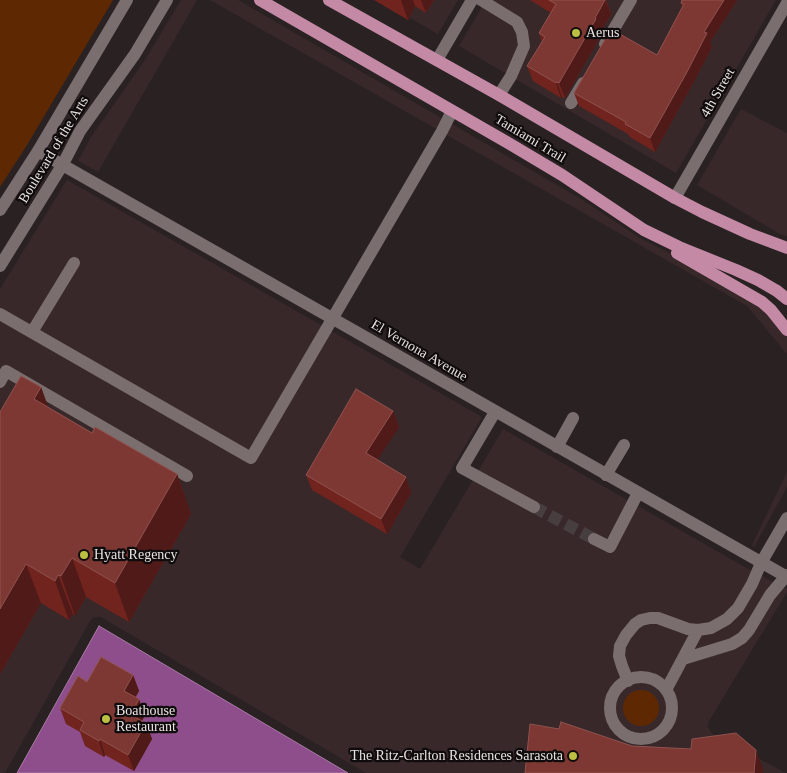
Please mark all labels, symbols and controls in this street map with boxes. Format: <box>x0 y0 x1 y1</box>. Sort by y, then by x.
place label: Aerus <box>586 25 619 41</box>
marker: Aerus <box>570 27 582 39</box>
street label: 4th Street <box>697 65 739 121</box>
street label: Boulevard of the Arts <box>15 94 93 206</box>
street label: Tamiami Trail <box>491 111 569 167</box>
street label: El Vernona Avenue <box>368 317 470 385</box>
place label: Hyatt Regency <box>94 547 178 563</box>
marker: Hyatt Regency <box>78 549 90 561</box>
place label: Boathouse Restaurant <box>116 703 176 736</box>
marker: Boathouse Restaurant <box>100 713 112 725</box>
place label: The Ritz-Carlton Residences Sarasota <box>350 748 563 764</box>
marker: The Ritz-Carlton Residences Sarasota <box>567 750 579 762</box>

